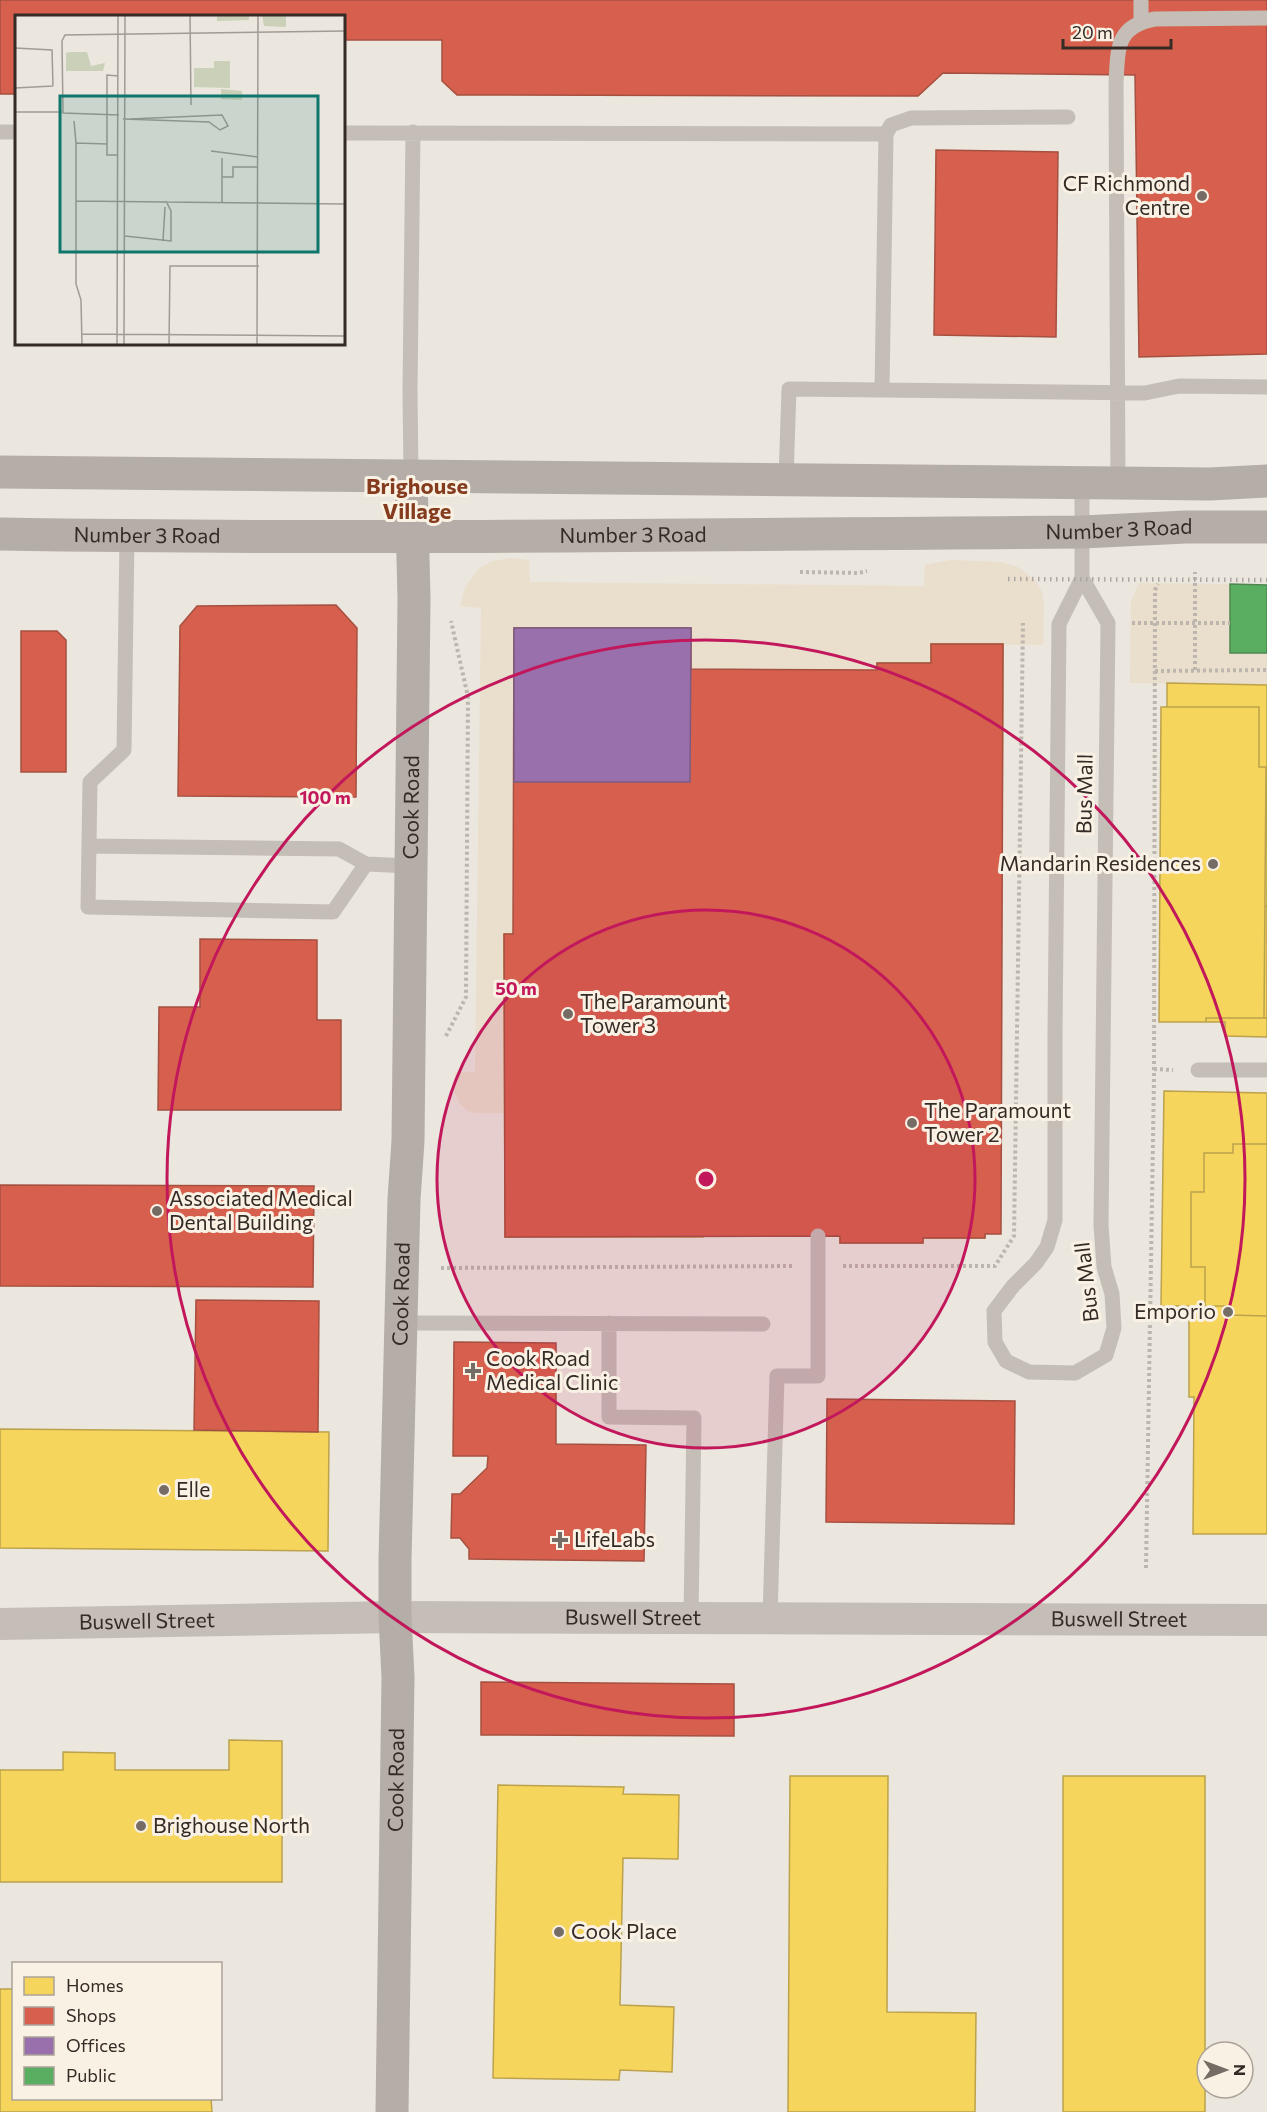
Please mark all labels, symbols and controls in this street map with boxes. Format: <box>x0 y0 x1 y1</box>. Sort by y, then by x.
scale bar <box>1063 12 1171 50</box>
inset map <box>15 15 345 345</box>
text: 20 m <box>1072 21 1113 43</box>
place label: CF Richmond Centre <box>1063 170 1190 219</box>
marker: CF Richmond Centre <box>1195 189 1209 203</box>
district label: Brighouse Village <box>366 472 468 524</box>
street label: Number 3 Road <box>1045 513 1192 543</box>
street label: Number 3 Road <box>73 521 221 547</box>
street label: Number 3 Road <box>559 521 707 547</box>
street label: Bus Mall <box>1070 754 1097 834</box>
street label: Cook Road <box>397 755 423 860</box>
text: 100 m <box>299 786 351 808</box>
place label: Mandarin Residences <box>999 850 1201 875</box>
marker: Mandarin Residences <box>1206 857 1220 871</box>
text: 50 m <box>495 977 537 999</box>
place label: The Paramount Tower 3 <box>580 988 727 1037</box>
marker: The Paramount Tower 3 <box>561 1007 575 1021</box>
place label: The Paramount Tower 2 <box>924 1097 1071 1146</box>
marker: The Paramount Tower 2 <box>905 1116 919 1130</box>
centre of rings <box>696 1169 716 1189</box>
place label: Associated Medical Dental Building <box>169 1185 353 1234</box>
marker: Associated Medical Dental Building <box>150 1204 164 1218</box>
street label: Bus Mall <box>1068 1241 1103 1324</box>
street label: Cook Road <box>386 1242 414 1346</box>
place label: Emporio <box>1134 1298 1216 1323</box>
marker: Emporio <box>1221 1305 1235 1319</box>
place label: Cook Road Medical Clinic <box>486 1345 618 1394</box>
marker: Cook Road Medical Clinic <box>464 1362 482 1380</box>
place label: Elle <box>176 1476 210 1501</box>
marker: Elle <box>157 1483 171 1497</box>
place label: LifeLabs <box>574 1526 655 1551</box>
marker: LifeLabs <box>551 1531 569 1549</box>
street label: Buswell Street <box>565 1604 701 1629</box>
street label: Buswell Street <box>1051 1605 1187 1631</box>
street label: Buswell Street <box>79 1606 215 1634</box>
street label: Cook Road <box>382 1728 408 1832</box>
place label: Brighouse North <box>153 1812 310 1837</box>
marker: Brighouse North <box>134 1819 148 1833</box>
place label: Cook Place <box>571 1918 677 1943</box>
marker: Cook Place <box>552 1925 566 1939</box>
legend <box>12 1962 222 2100</box>
text: Homes <box>66 1974 124 1996</box>
text: Shops <box>66 2004 116 2026</box>
text: Offices <box>66 2034 126 2056</box>
north arrow <box>1195 2040 1255 2100</box>
text: Public <box>66 2064 116 2086</box>
text: N <box>1231 2064 1250 2076</box>

